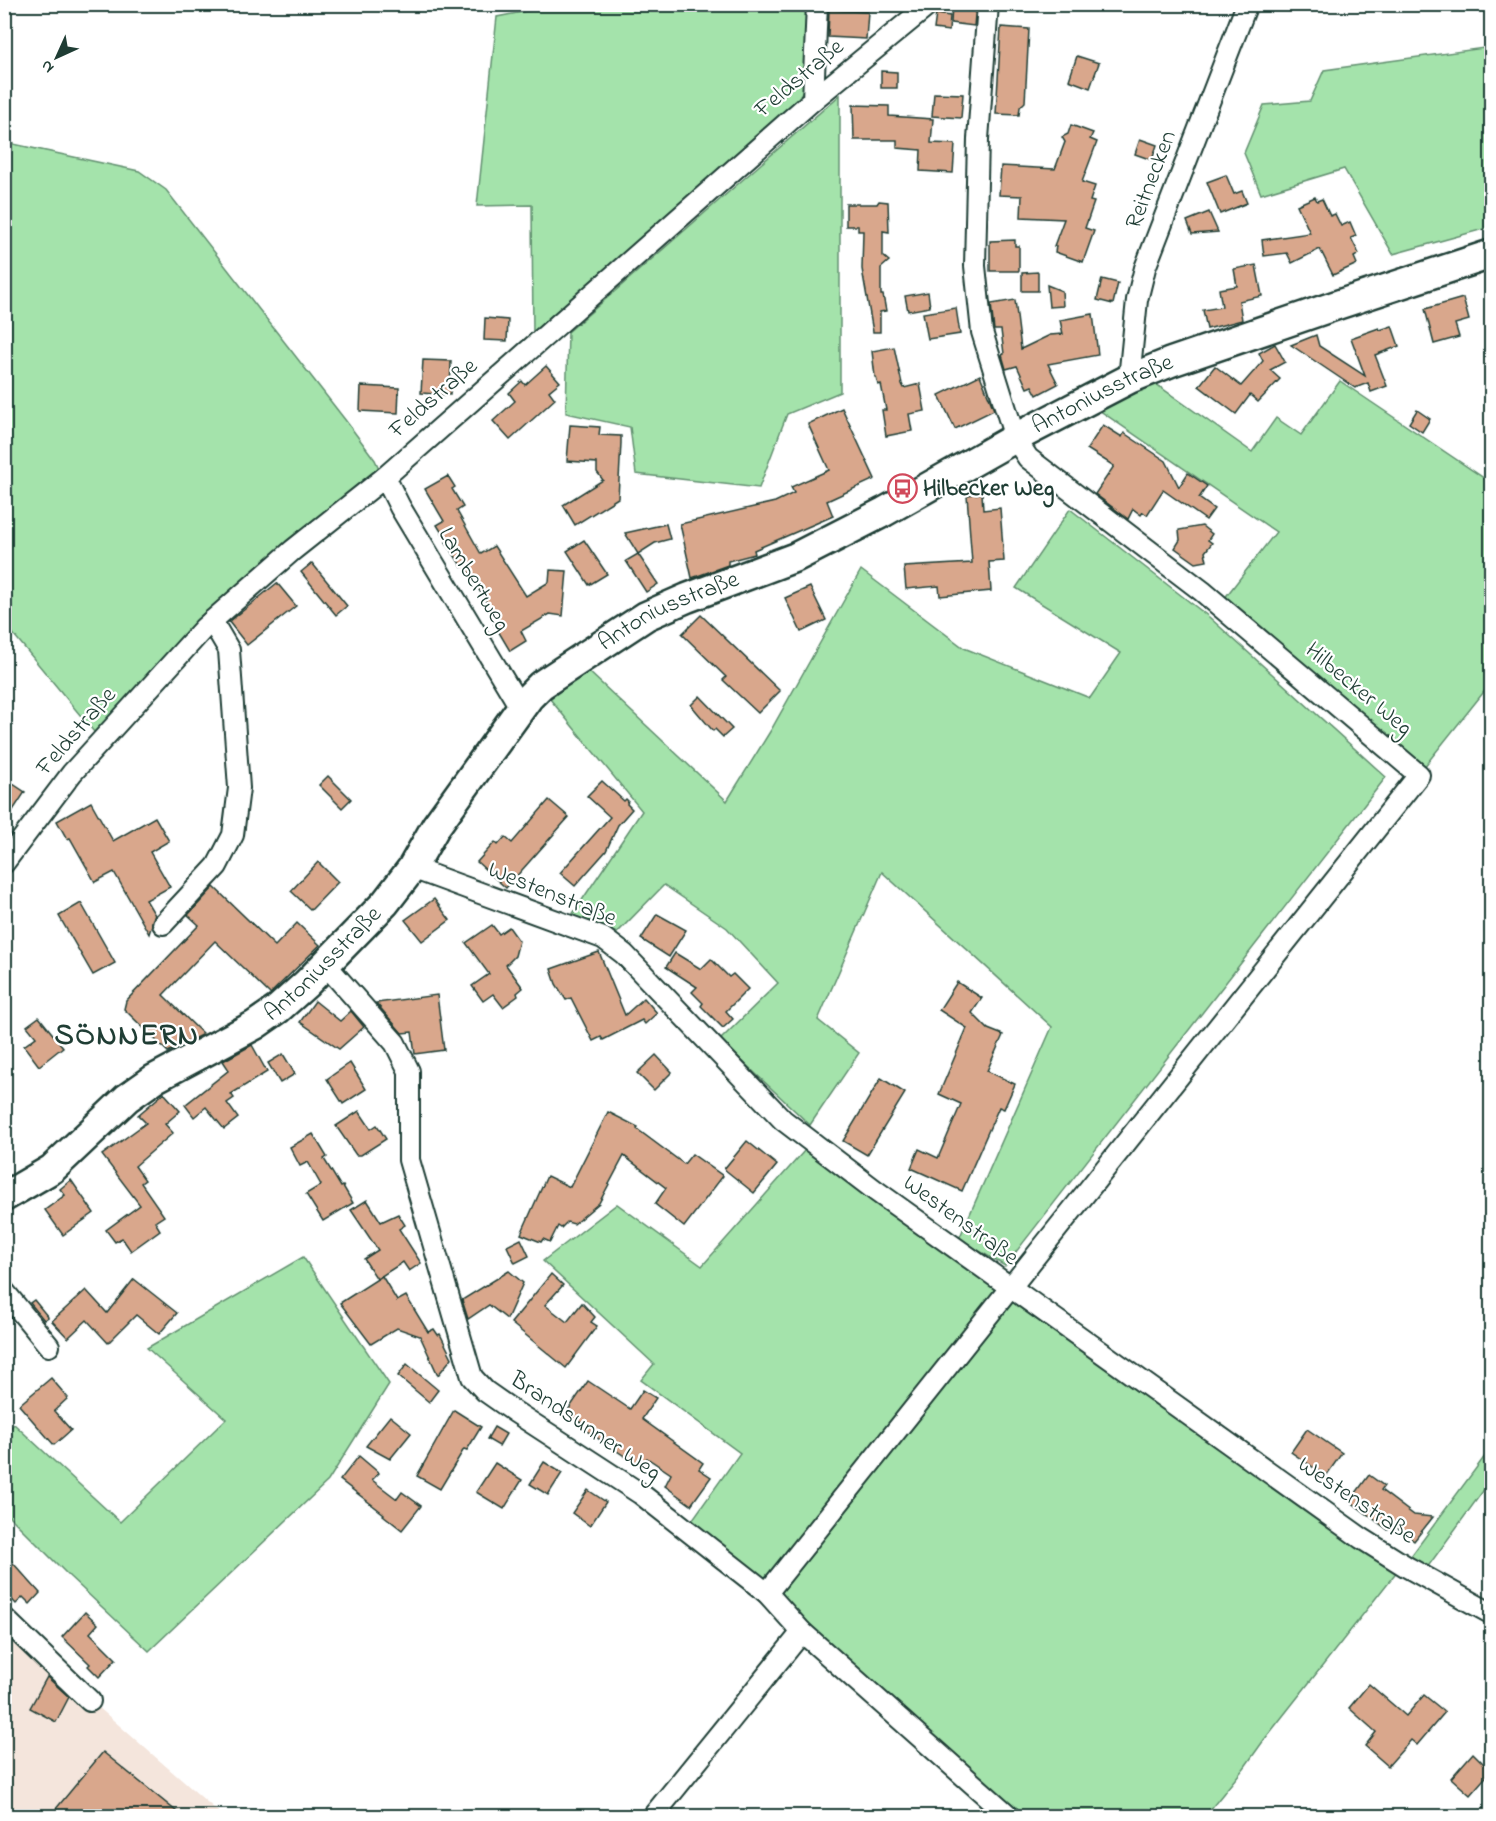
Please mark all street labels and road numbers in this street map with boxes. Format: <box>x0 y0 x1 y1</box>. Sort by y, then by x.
street label: Feldstraße <box>747 31 853 128</box>
street label: Reitnecken <box>1117 126 1187 234</box>
street label: Antoniusstraße <box>1026 345 1179 444</box>
street label: Feldstraße <box>381 350 486 448</box>
street label: Lambertweg <box>428 521 518 639</box>
street label: Antoniusstraße <box>591 562 744 660</box>
street label: Hilbecker Weg <box>1296 634 1420 746</box>
street label: Feldstraße <box>28 680 126 785</box>
street label: Westenstraße <box>482 853 622 937</box>
street label: Antoniusstraße <box>257 898 390 1031</box>
street label: Westenstraße <box>895 1167 1026 1275</box>
street label: Brandsunner Weg <box>502 1363 668 1491</box>
street label: Westenstraße <box>1290 1448 1422 1554</box>

